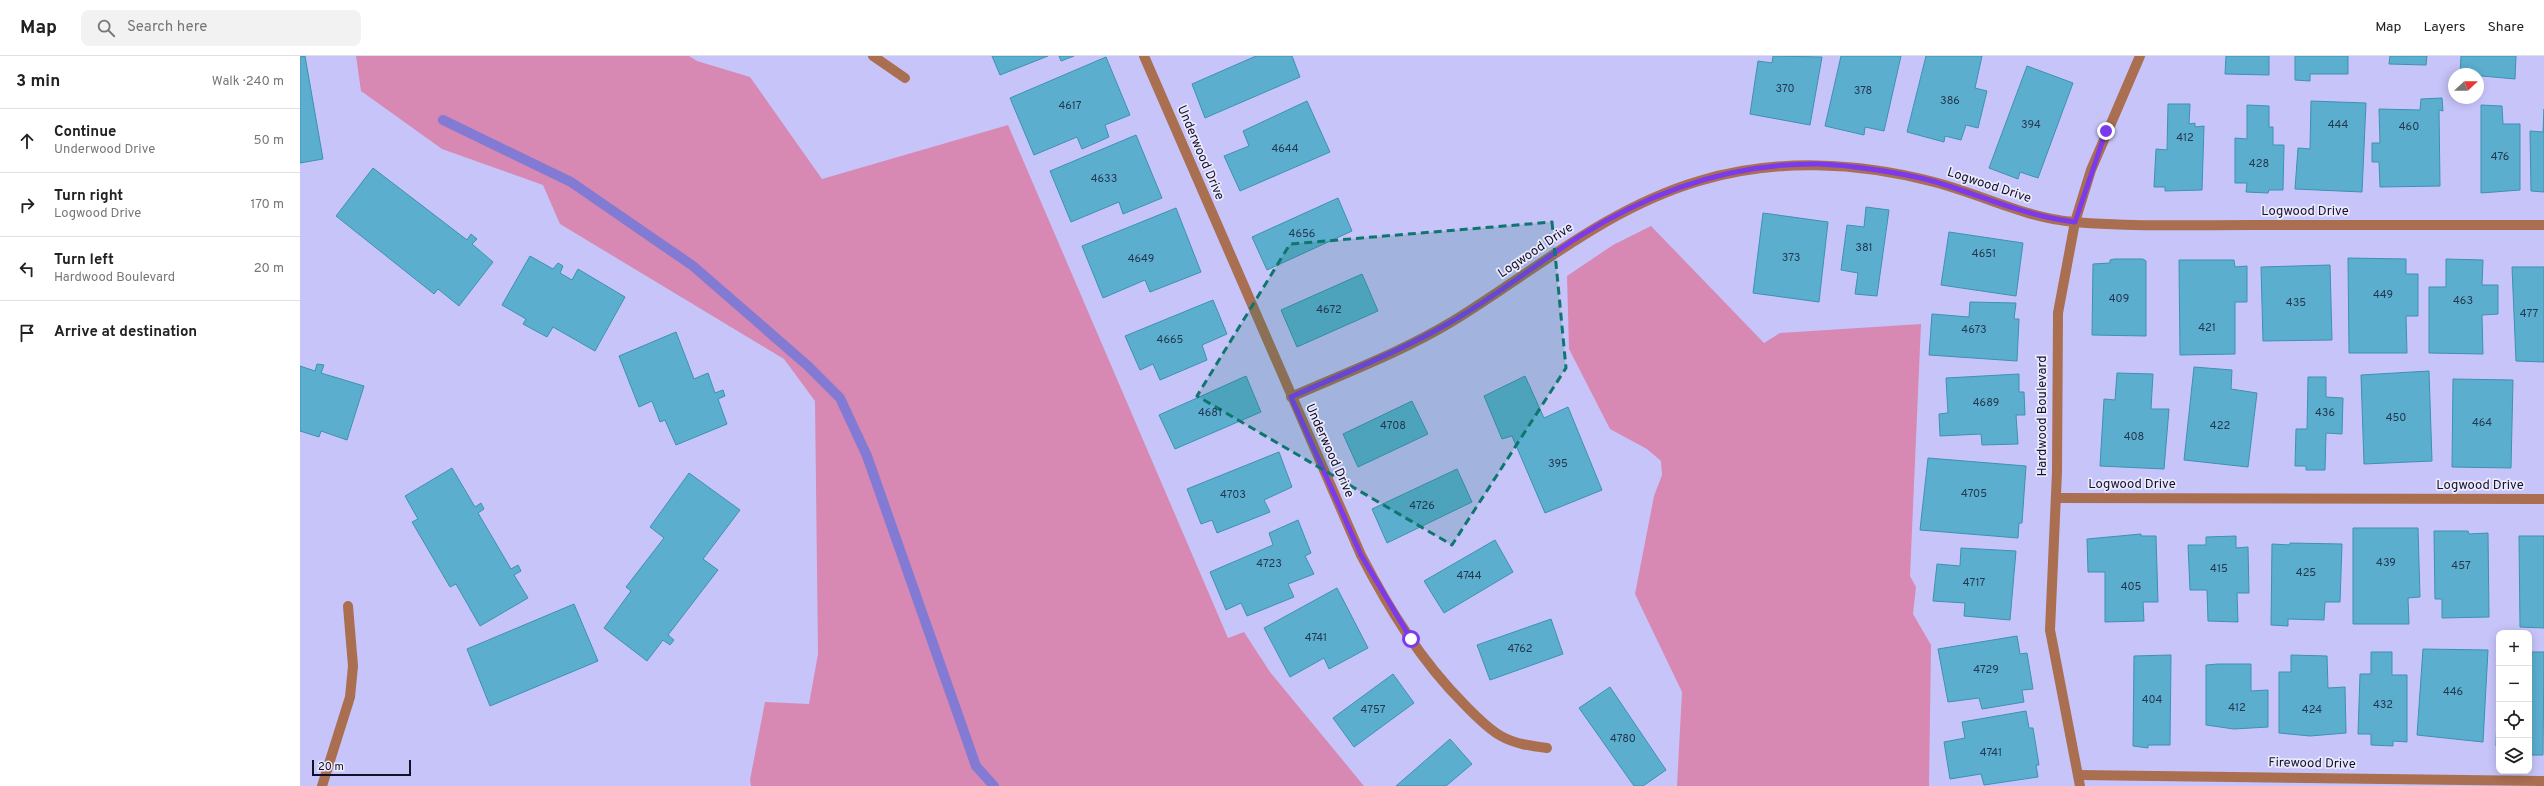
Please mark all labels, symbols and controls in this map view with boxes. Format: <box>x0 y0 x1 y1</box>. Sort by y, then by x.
search box <box>81 10 361 46</box>
text: Map <box>20 16 57 40</box>
icon: search <box>95 17 117 39</box>
text: Search here <box>127 18 207 37</box>
text: Map <box>2375 19 2401 36</box>
text: Layers <box>2423 19 2465 36</box>
text: Share <box>2487 19 2524 36</box>
north arrow <box>2448 68 2484 104</box>
text: 3 min <box>16 71 60 93</box>
text: Walk · 240 m <box>212 74 284 90</box>
house number: 370 <box>1776 82 1795 96</box>
house number: 378 <box>1854 84 1872 98</box>
house number: 386 <box>1940 94 1960 108</box>
house number: 4617 <box>1058 99 1082 113</box>
street label: Underwood Drive <box>1173 103 1227 203</box>
house number: 394 <box>2021 118 2041 132</box>
house number: 444 <box>2328 118 2348 132</box>
house number: 460 <box>2399 120 2419 134</box>
route end <box>2097 122 2115 140</box>
text: Continue <box>54 123 116 142</box>
icon: ahead <box>16 130 38 152</box>
house number: 412 <box>2176 131 2194 145</box>
text: 50 m <box>254 133 284 149</box>
text: Underwood Drive <box>54 142 155 158</box>
house number: 4644 <box>1271 142 1299 156</box>
house number: 476 <box>2491 150 2509 164</box>
house number: 428 <box>2249 157 2269 171</box>
street label: Logwood Drive <box>1945 165 2033 207</box>
house number: 4633 <box>1091 172 1117 186</box>
text: Turn right <box>54 187 123 206</box>
icon: right <box>16 194 38 216</box>
text: 170 m <box>250 197 284 213</box>
street label: Logwood Drive <box>2261 204 2349 220</box>
text: Logwood Drive <box>54 206 141 222</box>
street label: Logwood Drive <box>1495 220 1577 282</box>
house number: 4656 <box>1289 227 1315 241</box>
house number: 381 <box>1855 241 1873 255</box>
house number: 4651 <box>1972 247 1996 261</box>
text: Turn left <box>54 251 114 270</box>
house number: 373 <box>1782 251 1800 265</box>
house number: 4649 <box>1128 252 1154 266</box>
icon: left <box>16 258 38 280</box>
text: 20 m <box>254 261 284 277</box>
text: Hardwood Boulevard <box>54 270 175 286</box>
house number: 449 <box>2373 288 2393 302</box>
house number: 409 <box>2109 292 2129 306</box>
house number: 463 <box>2453 294 2473 308</box>
house number: 435 <box>2286 296 2306 310</box>
house number: 4672 <box>1316 303 1342 317</box>
house number: 477 <box>2520 307 2539 321</box>
house number: 421 <box>2198 321 2216 335</box>
icon: arrive <box>16 322 38 344</box>
text: Arrive at destination <box>54 323 197 342</box>
house number: 4673 <box>1961 323 1987 337</box>
house number: 4665 <box>1157 333 1184 347</box>
street label: Hardwood Boulevard <box>2035 355 2051 477</box>
house number: 4689 <box>1973 396 1999 410</box>
street label: Underwood Drive <box>1301 402 1357 500</box>
house number: 4681 <box>1198 406 1222 420</box>
house number: 436 <box>2315 406 2335 420</box>
house number: 450 <box>2386 411 2406 425</box>
house number: 464 <box>2472 416 2492 430</box>
house number: 4708 <box>1380 419 1406 433</box>
house number: 422 <box>2210 419 2230 433</box>
house number: 408 <box>2124 430 2144 444</box>
house number: 395 <box>1548 457 1568 471</box>
street label: Logwood Drive <box>2088 477 2176 493</box>
street label: Logwood Drive <box>2436 478 2524 494</box>
house number: 4705 <box>1961 487 1987 501</box>
house number: 4703 <box>1220 488 1246 502</box>
house number: 4726 <box>1409 499 1435 513</box>
house number: 439 <box>2376 556 2396 570</box>
house number: 4723 <box>1256 557 1282 571</box>
house number: 457 <box>2451 559 2471 573</box>
house number: 415 <box>2210 562 2228 576</box>
house number: 425 <box>2296 566 2316 580</box>
house number: 4744 <box>1456 569 1482 583</box>
house number: 4717 <box>1963 576 1985 590</box>
house number: 405 <box>2121 580 2142 594</box>
route start <box>1402 630 1420 648</box>
map controls <box>2496 630 2532 774</box>
button: + <box>2496 630 2532 666</box>
house number: 4741 <box>1305 631 1327 645</box>
house number: 4762 <box>1507 642 1533 656</box>
house number: 4729 <box>1973 663 1999 677</box>
button: − <box>2496 666 2532 702</box>
house number: 446 <box>2443 685 2463 699</box>
house number: 404 <box>2142 693 2163 707</box>
house number: 432 <box>2373 698 2393 712</box>
house number: 412 <box>2228 701 2246 715</box>
button: locate <box>2496 702 2532 738</box>
house number: 4757 <box>1361 703 1386 717</box>
house number: 424 <box>2302 703 2322 717</box>
house number: 4780 <box>1610 732 1636 746</box>
button: layers <box>2496 738 2532 774</box>
house number: 4741 <box>1980 746 2002 760</box>
street label: Firewood Drive <box>2268 755 2356 773</box>
scale bar <box>312 758 411 777</box>
text: 20 m <box>318 760 344 774</box>

